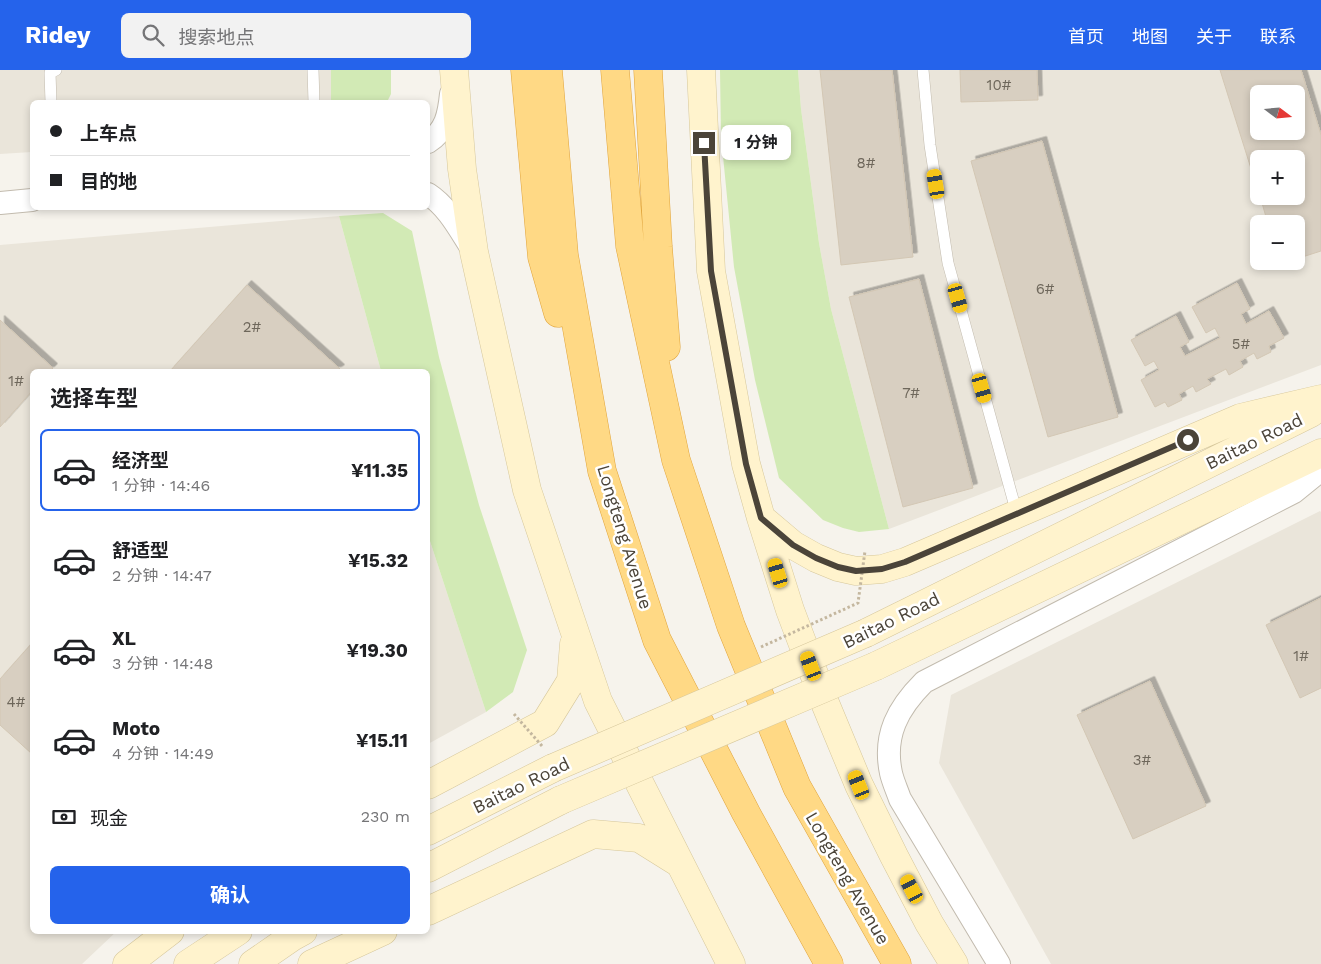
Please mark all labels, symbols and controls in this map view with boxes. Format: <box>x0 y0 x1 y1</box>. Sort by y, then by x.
search box <box>121 13 471 58</box>
text: Ridey <box>25 21 91 49</box>
icon: search <box>139 21 167 49</box>
text: 搜索地点 <box>179 26 255 49</box>
text: 首页 <box>1068 26 1104 47</box>
text: 地图 <box>1132 26 1168 47</box>
text: 关于 <box>1196 26 1232 47</box>
text: 联系 <box>1260 26 1296 47</box>
house number: 10# <box>987 76 1012 94</box>
north arrow <box>1250 85 1305 140</box>
map controls <box>1250 85 1305 270</box>
text: 上车点 <box>80 122 137 145</box>
callout: 1 分钟 <box>722 126 792 160</box>
route end <box>693 132 715 154</box>
text: 1 分钟 <box>734 133 778 152</box>
button: + <box>1250 150 1305 205</box>
house number: 8# <box>857 154 876 172</box>
car <box>926 168 945 200</box>
text: 目的地 <box>80 170 137 193</box>
button: − <box>1250 215 1305 270</box>
house number: 6# <box>1036 280 1055 298</box>
car <box>946 282 969 314</box>
house number: 2# <box>243 318 262 336</box>
house number: 5# <box>1232 335 1251 353</box>
house number: 1# <box>8 372 24 390</box>
car <box>970 372 993 404</box>
house number: 7# <box>902 384 920 402</box>
text: 选择车型 <box>50 386 138 411</box>
street label: Baitao Road <box>1202 408 1306 474</box>
route start <box>1177 429 1199 451</box>
icon: car <box>52 448 97 493</box>
text: 经济型 <box>112 449 169 472</box>
text: ¥11.35 <box>351 459 408 482</box>
street label: Longteng Avenue <box>593 462 657 612</box>
text: 1 分钟 · 14:46 <box>112 476 210 495</box>
icon: car <box>52 538 97 583</box>
text: 舒适型 <box>112 539 169 562</box>
text: ¥15.32 <box>348 549 408 572</box>
car <box>766 556 789 590</box>
text: 2 分钟 · 14:47 <box>112 566 212 585</box>
street label: Baitao Road <box>839 587 943 653</box>
text: XL <box>112 627 136 650</box>
icon: car <box>52 628 97 673</box>
text: ¥19.30 <box>347 639 408 662</box>
house number: 1# <box>1293 647 1309 665</box>
car <box>798 649 823 683</box>
text: 3 分钟 · 14:48 <box>112 654 213 673</box>
house number: 4# <box>7 693 26 711</box>
text: Moto <box>112 717 160 740</box>
icon: car <box>52 718 97 763</box>
text: ¥15.11 <box>356 729 408 752</box>
text: 4 分钟 · 14:49 <box>112 744 214 763</box>
house number: 3# <box>1133 751 1152 769</box>
street label: Baitao Road <box>469 752 573 818</box>
car <box>846 768 871 802</box>
icon: cash <box>50 803 78 831</box>
text: 现金 <box>90 807 128 830</box>
text: 230 m <box>361 807 410 826</box>
street label: Longteng Avenue <box>801 808 895 948</box>
button: 确认 <box>50 866 410 924</box>
car <box>898 872 925 906</box>

